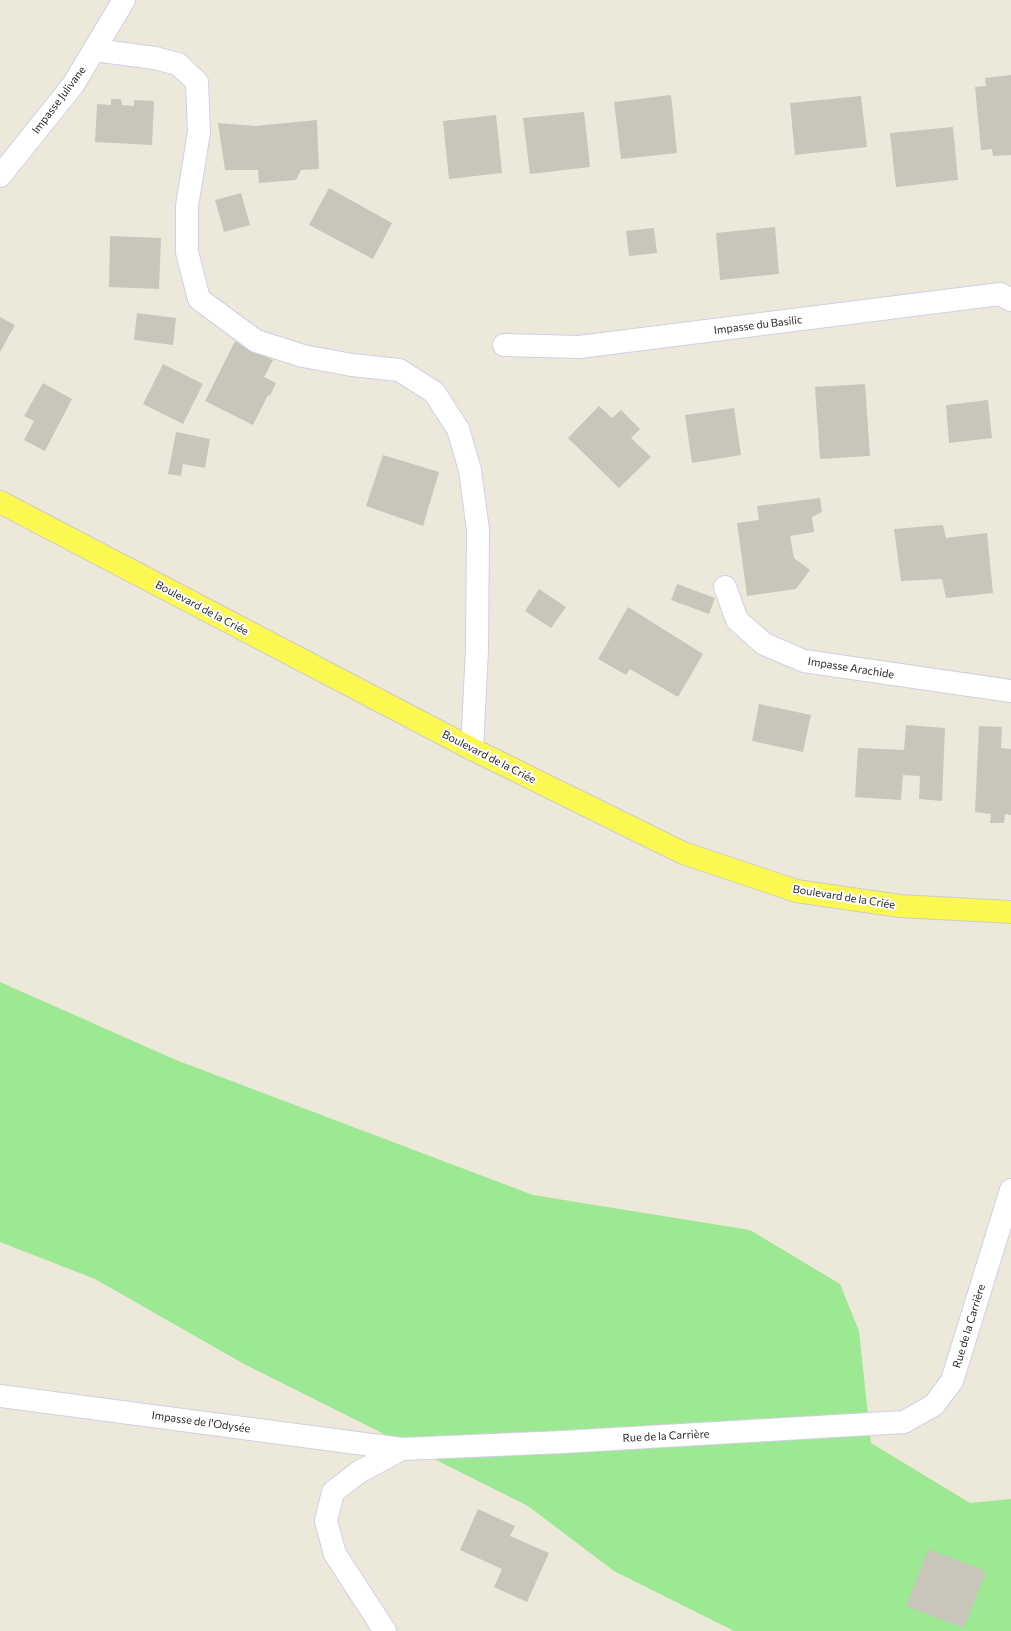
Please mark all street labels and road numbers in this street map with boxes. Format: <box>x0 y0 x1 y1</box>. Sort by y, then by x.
street label: Impasse Julivane <box>29 64 89 136</box>
street label: Impasse du Basilic <box>713 313 803 337</box>
street label: Boulevard de la Criée <box>153 578 251 638</box>
street label: Impasse Arachide <box>807 655 895 681</box>
street label: Boulevard de la Criée <box>440 728 538 786</box>
street label: Boulevard de la Criée <box>792 882 896 912</box>
street label: Rue de la Carrière <box>950 1282 988 1370</box>
street label: Impasse de l'Odysée <box>151 1409 251 1435</box>
street label: Rue de la Carrière <box>622 1427 710 1445</box>

